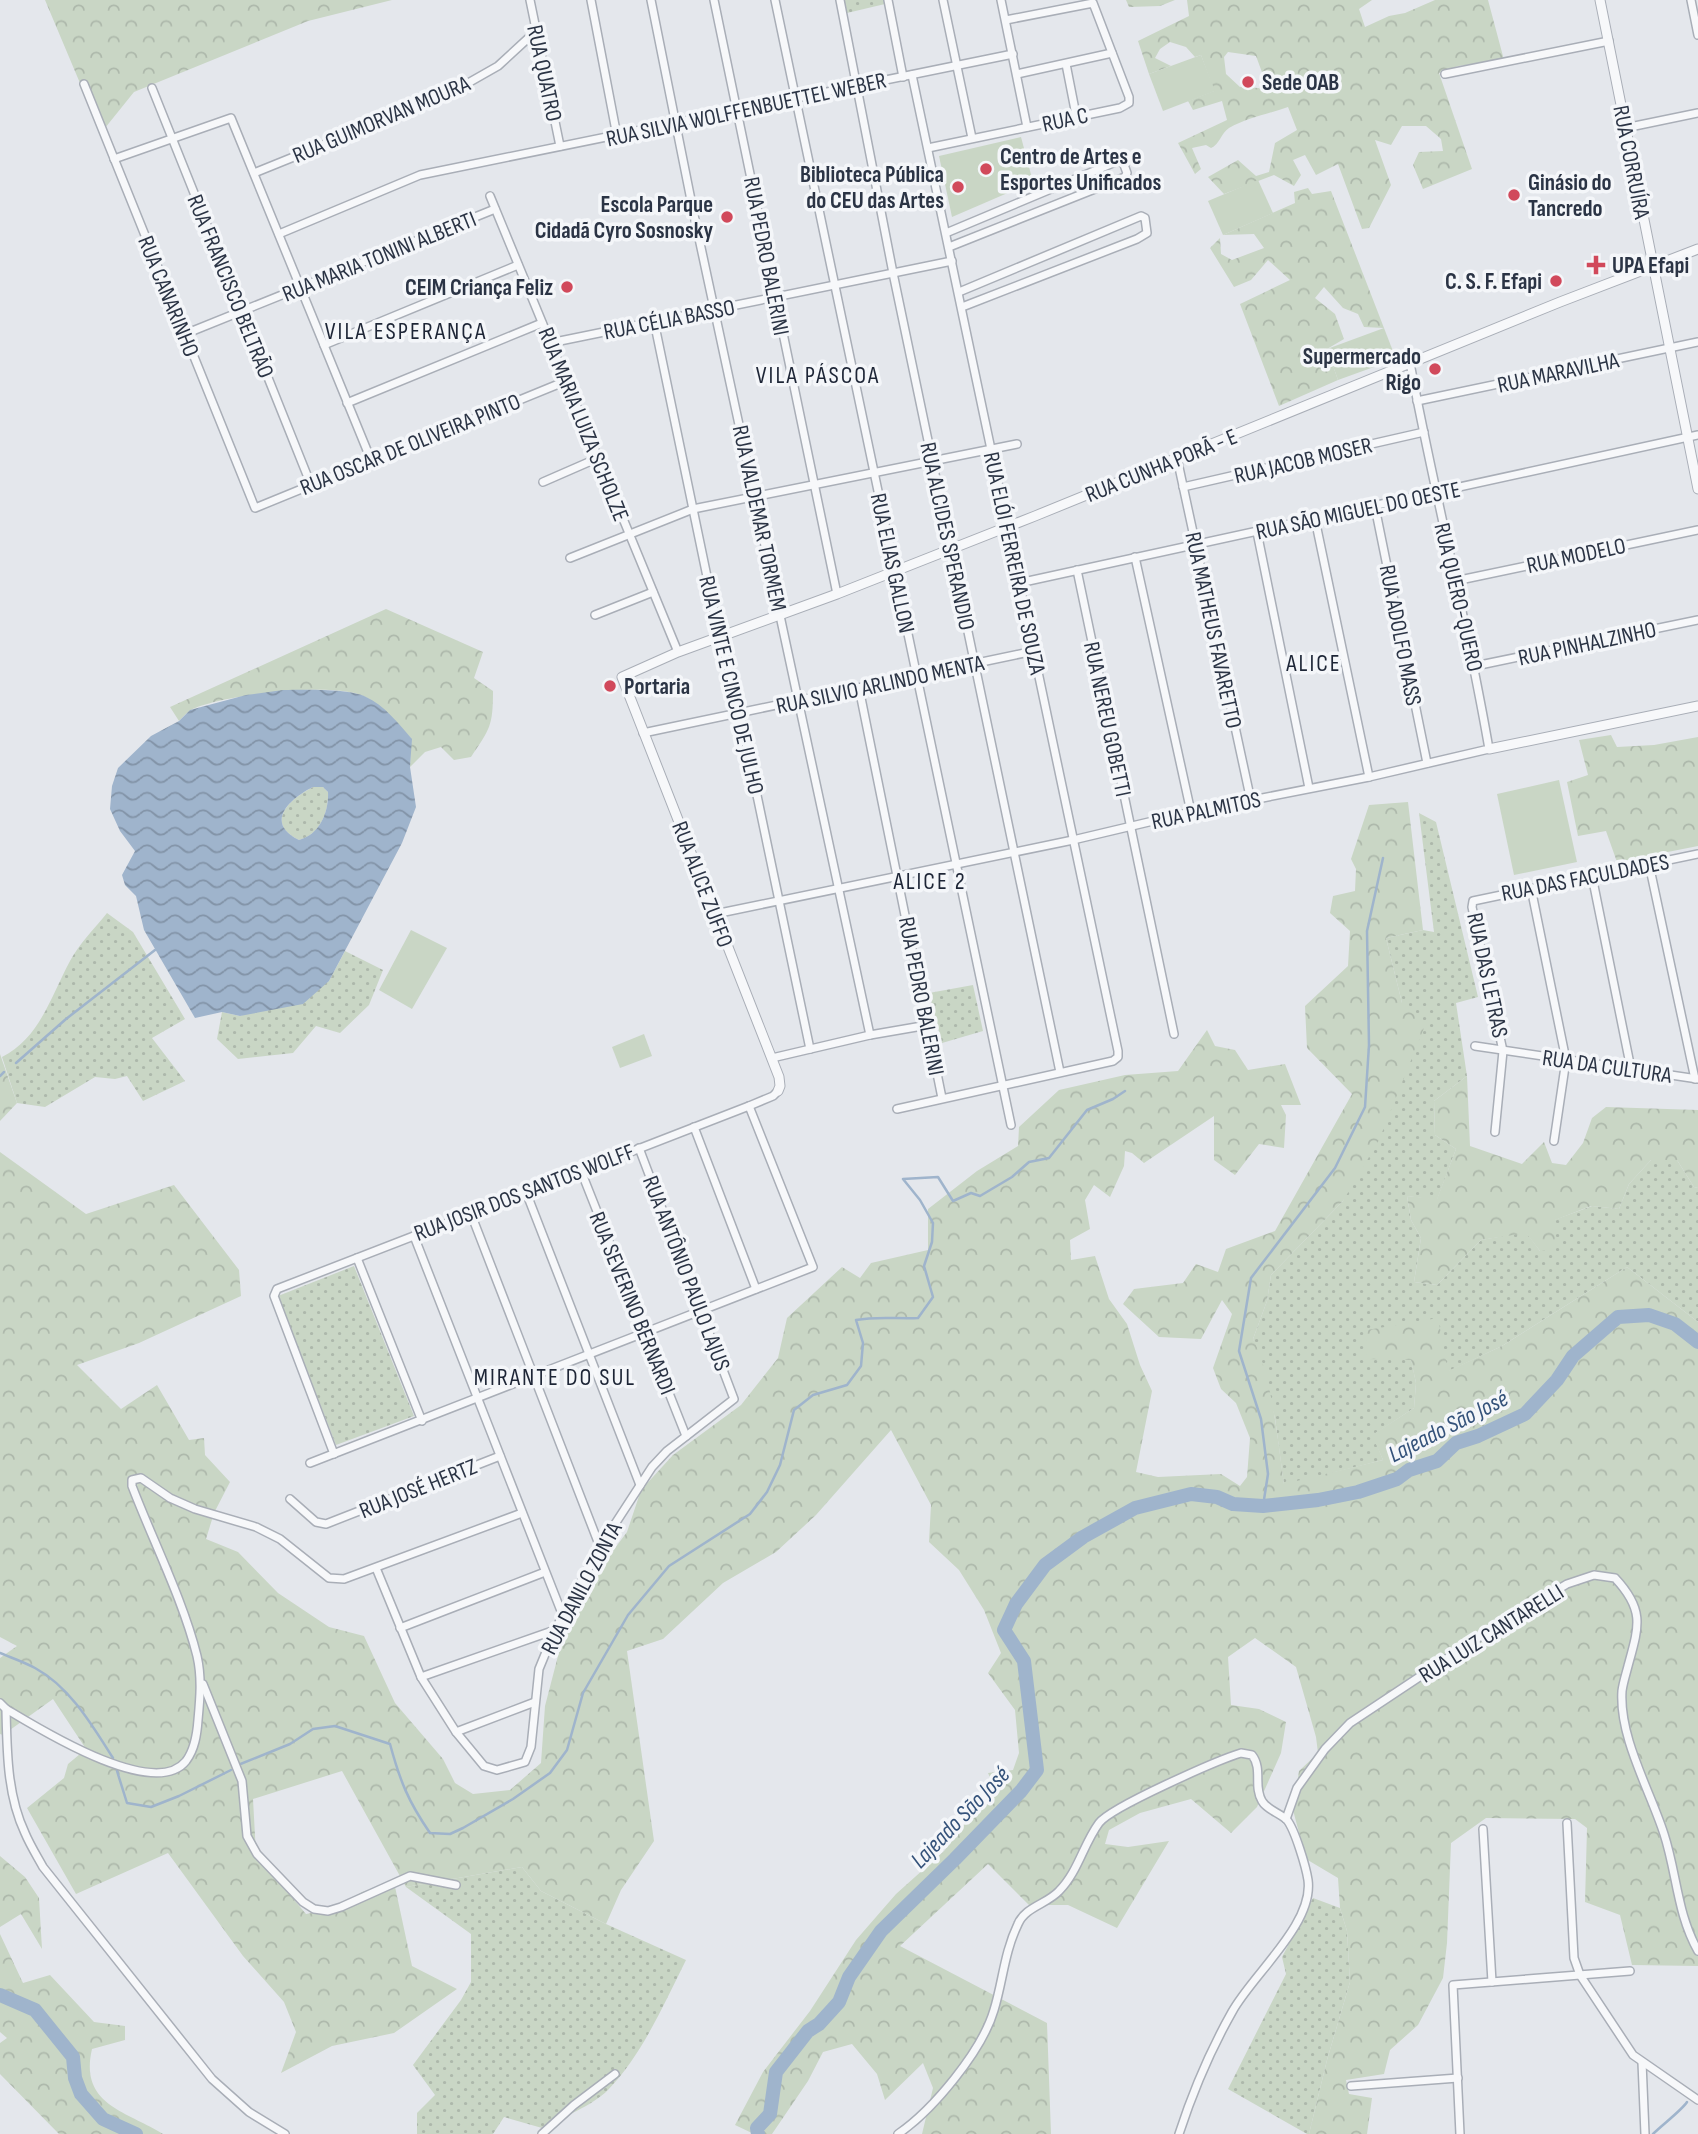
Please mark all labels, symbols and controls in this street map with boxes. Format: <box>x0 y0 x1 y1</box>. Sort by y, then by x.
street label: RUA QUATRO <box>520 22 568 124</box>
street label: RUA SILVIA WOLFFENBUETTEL WEBER <box>604 66 889 153</box>
place label: Sede OAB <box>1262 69 1339 97</box>
street label: RUA GUIMORVAN MOURA <box>289 70 474 170</box>
marker: Sede OAB <box>1240 74 1256 90</box>
street label: RUA C <box>1040 101 1091 138</box>
street label: RUA CORRUÍRA <box>1606 103 1656 221</box>
place label: Centro de Artes e Esportes Unificados <box>1000 143 1162 197</box>
place label: Biblioteca Pública do CEU das Artes <box>800 161 944 215</box>
marker: Centro de Artes e Esportes Unificados <box>978 161 994 177</box>
place label: Ginásio do Tancredo <box>1528 169 1612 223</box>
street label: RUA PEDRO BALERINI <box>737 175 795 338</box>
marker: Biblioteca Pública do CEU das Artes <box>950 179 966 195</box>
marker: Ginásio do Tancredo <box>1506 187 1522 203</box>
street label: RUA FRANCISCO BELTRÃO <box>180 191 280 382</box>
place label: Escola Parque Cidadã Cyro Sosnosky <box>535 191 713 245</box>
street label: RUA MARIA TONINI ALBERTI <box>278 205 480 309</box>
marker: Escola Parque Cidadã Cyro Sosnosky <box>719 209 735 225</box>
street label: RUA CANARINHO <box>131 232 205 361</box>
place label: UPA Efapi <box>1612 252 1689 280</box>
marker: UPA Efapi <box>1586 255 1606 275</box>
place label: C. S. F. Efapi <box>1445 268 1542 296</box>
marker: C. S. F. Efapi <box>1548 273 1564 289</box>
place label: CEIM Criança Feliz <box>405 274 553 302</box>
marker: CEIM Criança Feliz <box>559 279 575 295</box>
street label: RUA CÉLIA BASSO <box>601 294 737 346</box>
district label: VILA ESPERANÇA <box>325 317 487 346</box>
street label: RUA MARIA LUIZA SCHOLZE <box>531 323 635 525</box>
place label: Supermercado Rigo <box>1303 343 1421 397</box>
street label: RUA MARAVILHA <box>1495 346 1622 399</box>
district label: VILA PÁSCOA <box>756 361 880 390</box>
marker: Supermercado Rigo <box>1427 361 1443 377</box>
street label: RUA OSCAR DE OLIVEIRA PINTO <box>296 388 525 502</box>
street label: RUA VALDEMAR TORMEM <box>726 423 792 614</box>
street label: RUA CUNHA PORÃ - E <box>1081 423 1241 509</box>
street label: RUA JACOB MOSER <box>1232 431 1375 490</box>
street label: RUA ALCIDES SPERANDIO <box>913 440 981 633</box>
street label: RUA ELÓI FERREIRA DE SOUZA <box>977 449 1051 677</box>
street label: RUA SÃO MIGUEL DO OESTE <box>1253 476 1463 546</box>
street label: RUA ELIAS GALLON <box>864 491 921 636</box>
street label: RUA QUERO-QUERO <box>1427 520 1489 674</box>
street label: RUA MATHEUS FAVARETTO <box>1179 529 1248 731</box>
street label: RUA MODELO <box>1524 532 1628 580</box>
street label: RUA ADOLFO MASS <box>1373 562 1427 708</box>
street label: RUA VINTE E CINCO DE JULHO <box>692 573 770 797</box>
street label: RUA PINHALZINHO <box>1516 616 1659 672</box>
street label: RUA NEREU GOBETTI <box>1077 639 1137 799</box>
street label: RUA SILVIO ARLINDO MENTA <box>774 649 987 721</box>
district label: ALICE <box>1285 649 1342 678</box>
place label: Portaria <box>624 673 690 701</box>
marker: Portaria <box>602 678 618 694</box>
street label: RUA PALMITOS <box>1149 786 1263 836</box>
street label: RUA ALICE ZUFFO <box>665 817 739 951</box>
street label: RUA DAS FACULDADES <box>1499 848 1671 908</box>
district label: ALICE 2 <box>892 867 967 896</box>
street label: RUA DAS LETRAS <box>1460 910 1514 1040</box>
street label: RUA PEDRO BALERINI <box>892 915 950 1078</box>
street label: RUA DA CULTURA <box>1540 1044 1673 1090</box>
street label: RUA JOSIR DOS SANTOS WOLFF <box>410 1138 639 1248</box>
street label: RUA ANTÔNIO PAULO LAJUS <box>636 1172 736 1375</box>
street label: RUA SEVERINO BERNARDI <box>583 1208 682 1399</box>
district label: MIRANTE DO SUL <box>474 1363 636 1392</box>
water label: Lajeado São José <box>1384 1384 1513 1469</box>
street label: RUA JOSÉ HERTZ <box>355 1452 482 1525</box>
street label: RUA DANILO ZONTA <box>535 1517 629 1660</box>
street label: RUA LUIZ CANTARELLI <box>1414 1578 1569 1690</box>
water label: Lajeado São José <box>905 1760 1016 1874</box>

